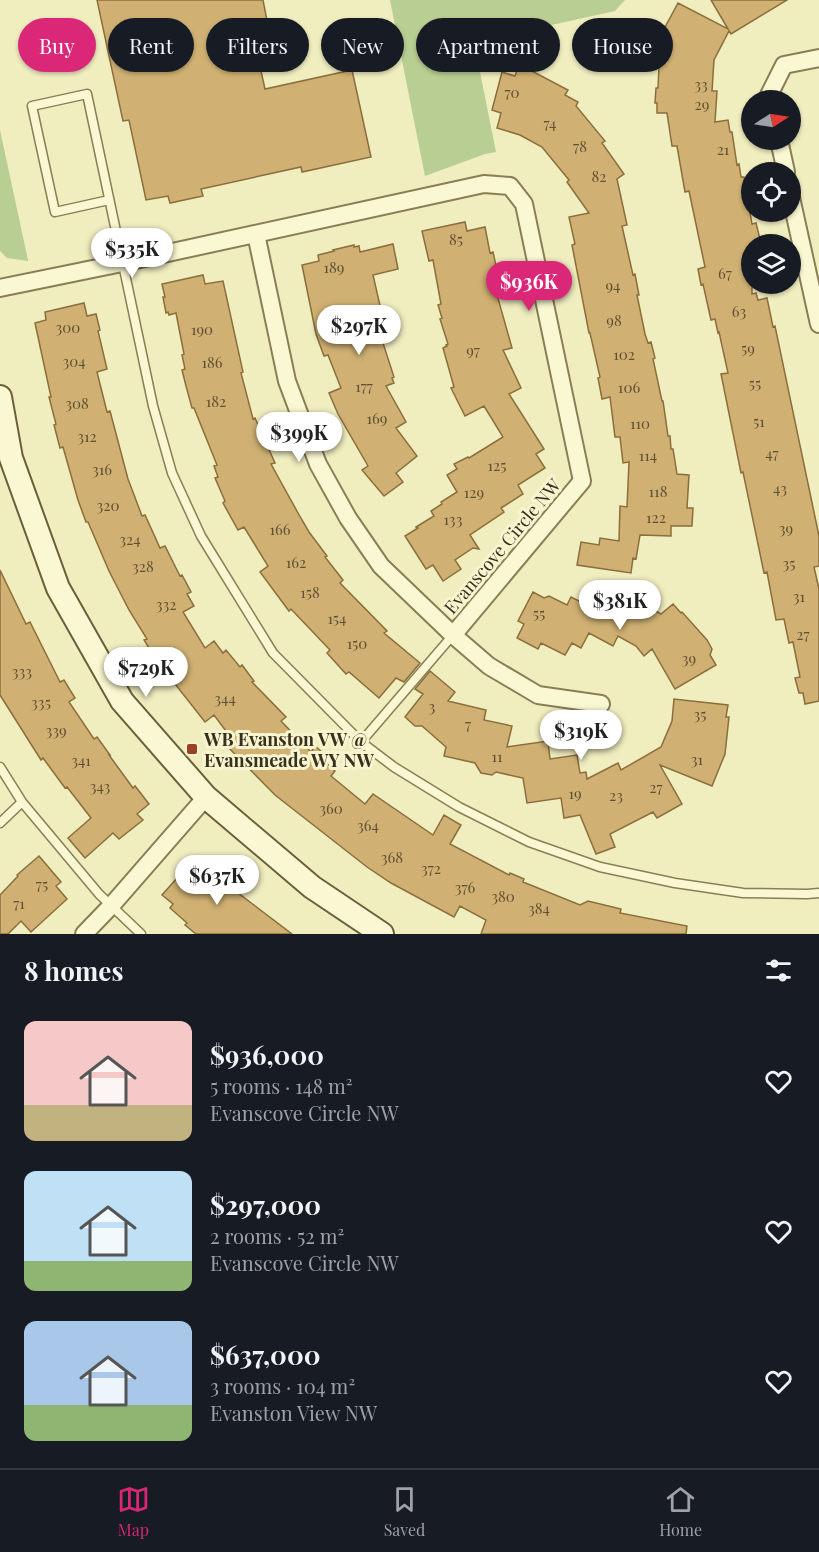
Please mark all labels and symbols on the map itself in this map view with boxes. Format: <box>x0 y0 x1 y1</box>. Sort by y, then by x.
house number: 33 <box>694 74 708 94</box>
house number: 70 <box>504 82 520 102</box>
north arrow <box>741 90 801 150</box>
house number: 29 <box>695 94 709 114</box>
house number: 74 <box>544 113 557 133</box>
house number: 78 <box>573 136 587 156</box>
house number: 21 <box>717 139 730 159</box>
house number: 82 <box>592 166 607 186</box>
pin: $535K <box>90 228 174 279</box>
house number: 85 <box>449 229 463 249</box>
house number: 189 <box>324 257 345 277</box>
pin: $936K <box>487 261 571 312</box>
house number: 67 <box>718 263 732 283</box>
house number: 94 <box>605 275 621 295</box>
house number: 63 <box>732 301 746 321</box>
pin: $297K <box>317 305 401 356</box>
house number: 98 <box>606 310 622 330</box>
house number: 300 <box>56 317 80 337</box>
house number: 190 <box>191 319 213 339</box>
house number: 59 <box>741 338 755 358</box>
house number: 97 <box>466 340 480 360</box>
house number: 102 <box>613 344 635 364</box>
house number: 304 <box>62 351 86 371</box>
house number: 186 <box>201 352 223 372</box>
house number: 55 <box>749 373 761 393</box>
house number: 177 <box>355 376 373 396</box>
house number: 106 <box>618 377 640 397</box>
house number: 182 <box>206 391 226 411</box>
house number: 308 <box>65 393 89 413</box>
house number: 169 <box>367 408 387 428</box>
house number: 51 <box>753 411 765 431</box>
pin: $399K <box>257 412 341 463</box>
house number: 110 <box>630 413 650 433</box>
house number: 312 <box>77 426 97 446</box>
house number: 47 <box>765 443 779 463</box>
house number: 114 <box>639 445 657 465</box>
house number: 125 <box>488 455 506 475</box>
house number: 316 <box>92 459 112 479</box>
street label: Evanscove Circle NW <box>438 473 566 619</box>
house number: 43 <box>773 478 787 498</box>
house number: 118 <box>649 481 668 501</box>
house number: 129 <box>464 482 484 502</box>
house number: 320 <box>97 495 119 515</box>
house number: 122 <box>646 507 666 527</box>
house number: 133 <box>444 509 463 529</box>
house number: 39 <box>779 518 793 538</box>
house number: 166 <box>269 519 291 539</box>
house number: 324 <box>119 529 141 549</box>
house number: 162 <box>286 552 306 572</box>
house number: 35 <box>783 553 796 573</box>
house number: 328 <box>132 556 154 576</box>
pin: $381K <box>578 580 662 631</box>
house number: 158 <box>300 582 320 602</box>
house number: 31 <box>793 586 806 606</box>
house number: 332 <box>156 594 176 614</box>
house number: 55 <box>533 603 545 623</box>
house number: 154 <box>327 608 347 628</box>
house number: 27 <box>796 624 810 644</box>
house number: 150 <box>347 633 367 653</box>
pin: $729K <box>104 647 188 698</box>
house number: 39 <box>682 648 696 668</box>
house number: 333 <box>12 661 32 681</box>
house number: 344 <box>214 688 236 708</box>
house number: 335 <box>31 692 51 712</box>
house number: 3 <box>429 696 436 716</box>
house number: 35 <box>694 704 707 724</box>
pin: $319K <box>539 710 623 761</box>
house number: 7 <box>465 714 471 734</box>
house number: 339 <box>45 720 67 740</box>
place label: WB Evanston VW @ Evansmeade WY NW <box>203 727 375 772</box>
marker: WB Evanston VW @ Evansmeade WY NW <box>185 742 199 756</box>
house number: 11 <box>491 746 503 766</box>
house number: 31 <box>691 749 704 769</box>
house number: 341 <box>71 750 91 770</box>
house number: 343 <box>90 776 111 796</box>
house number: 27 <box>649 777 663 797</box>
house number: 19 <box>568 783 582 803</box>
house number: 23 <box>609 785 623 805</box>
house number: 360 <box>319 798 343 818</box>
house number: 364 <box>357 815 379 835</box>
house number: 368 <box>381 847 403 867</box>
pin: $637K <box>175 855 259 906</box>
house number: 372 <box>421 858 441 878</box>
house number: 75 <box>36 874 48 894</box>
house number: 376 <box>455 877 476 897</box>
house number: 380 <box>491 886 515 906</box>
house number: 71 <box>13 893 25 913</box>
house number: 384 <box>528 898 550 918</box>

